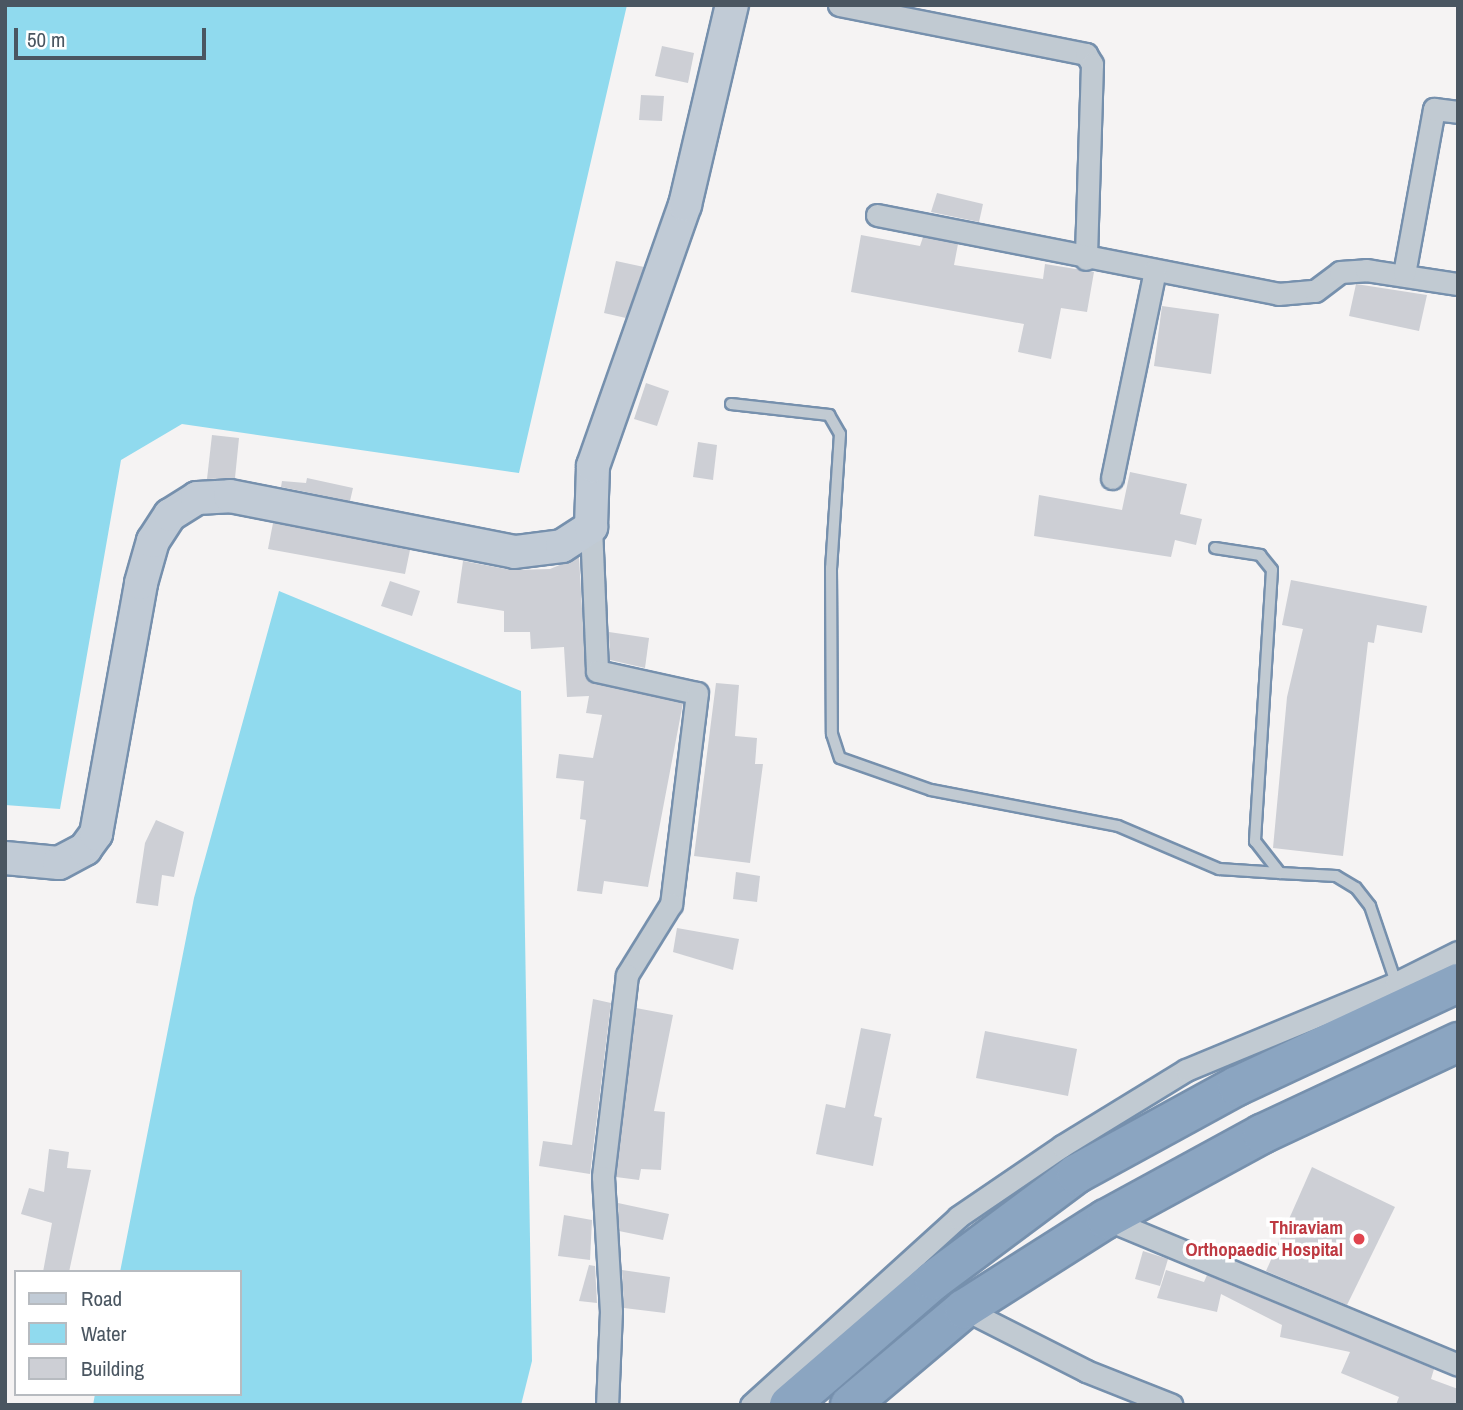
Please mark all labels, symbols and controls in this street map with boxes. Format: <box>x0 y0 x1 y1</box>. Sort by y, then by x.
scale bar <box>18 14 210 58</box>
text: 50 m <box>27 25 65 54</box>
place label: Thiraviam Orthopaedic Hospital <box>1185 1217 1343 1261</box>
marker: Thiraviam Orthopaedic Hospital <box>1349 1229 1369 1249</box>
legend <box>14 1270 242 1396</box>
text: Road <box>81 1284 122 1313</box>
text: Water <box>81 1319 126 1348</box>
text: Building <box>81 1354 144 1383</box>

